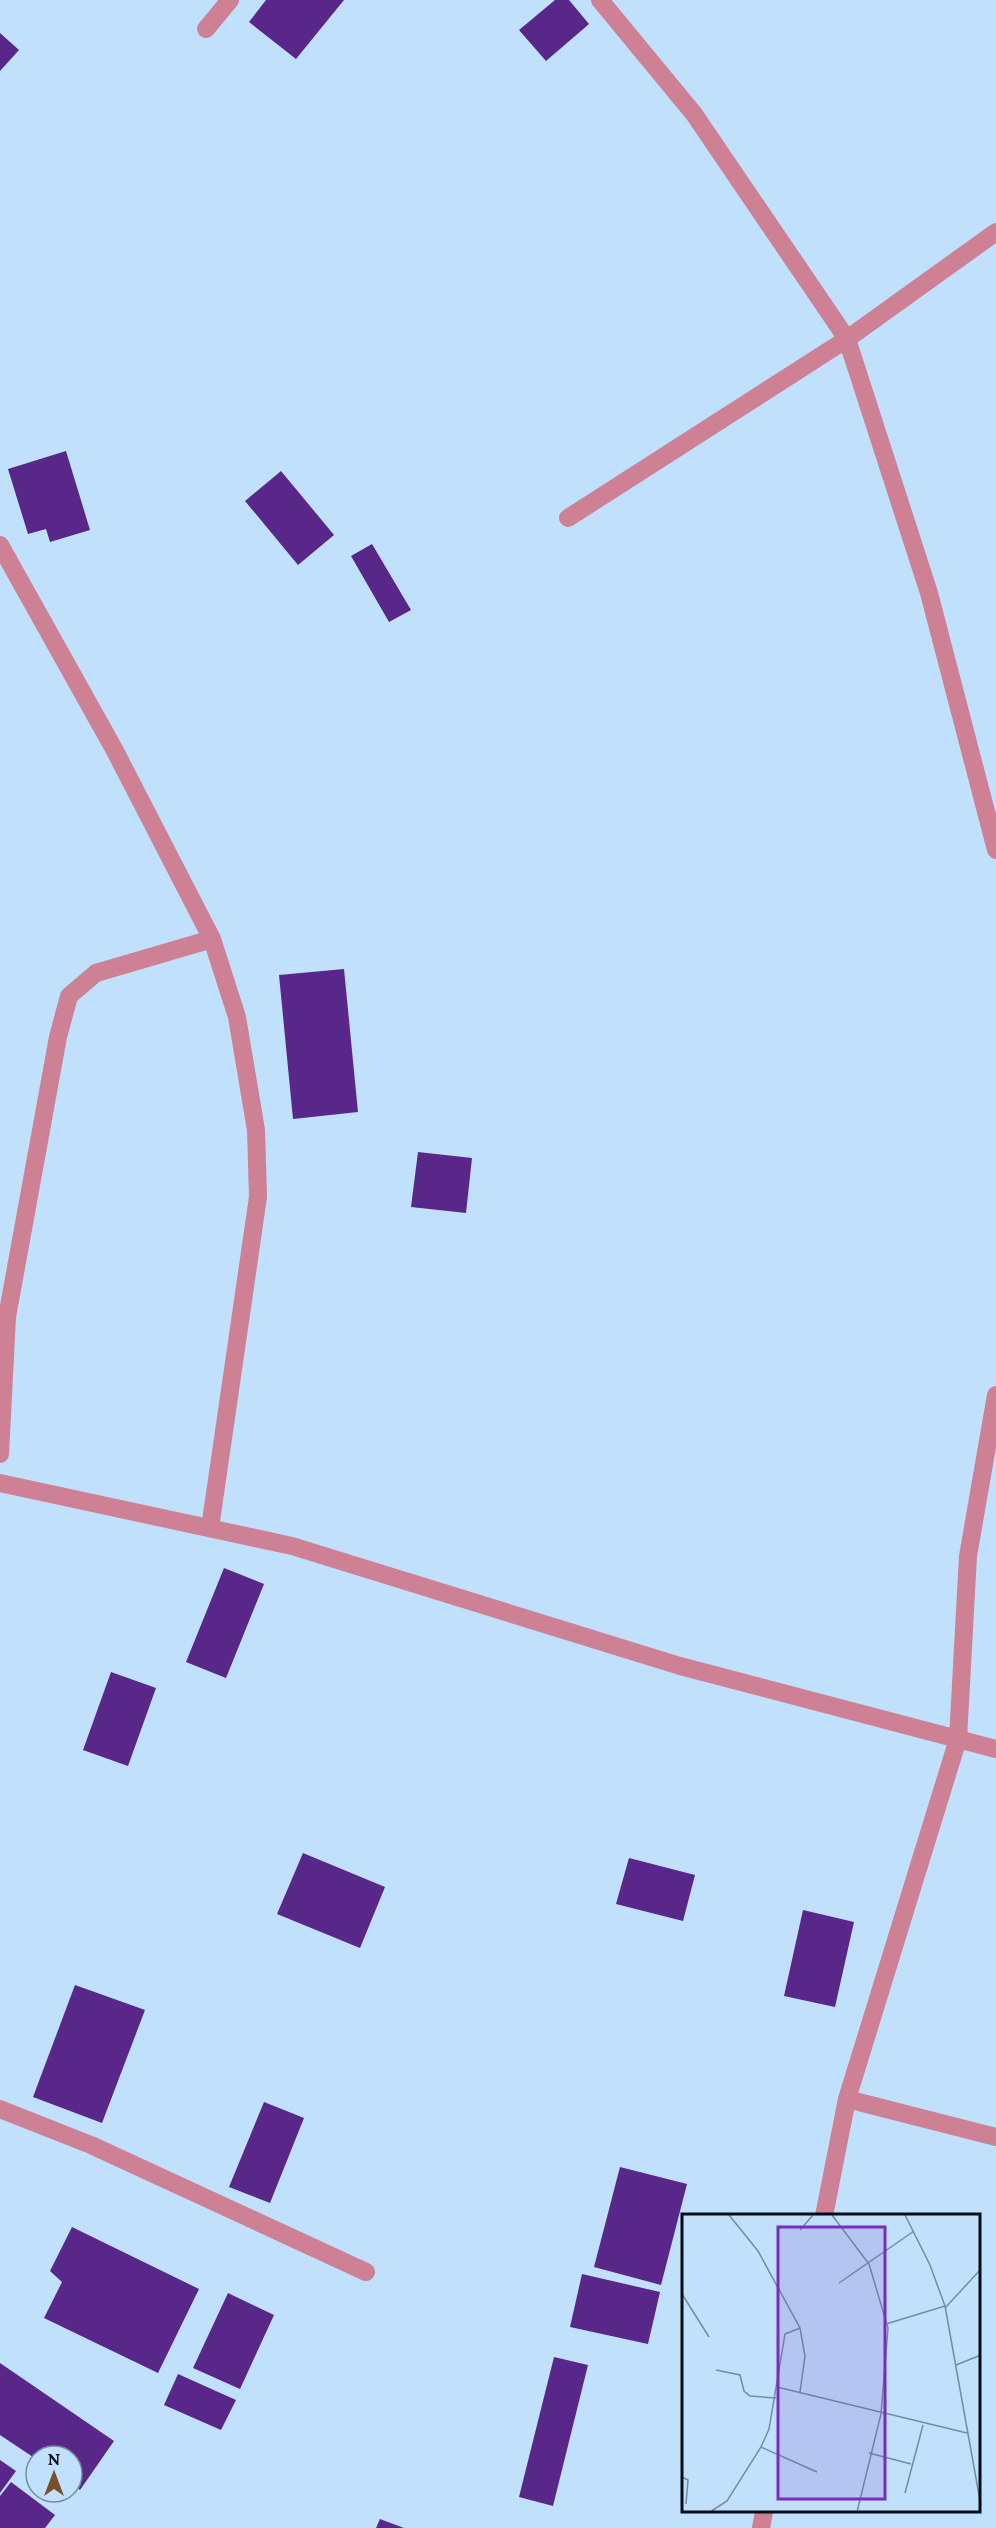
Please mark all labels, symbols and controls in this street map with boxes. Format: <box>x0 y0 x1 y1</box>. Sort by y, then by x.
inset map <box>682 2214 981 2513</box>
north arrow <box>24 2444 84 2504</box>
text: N <box>48 2449 60 2469</box>

